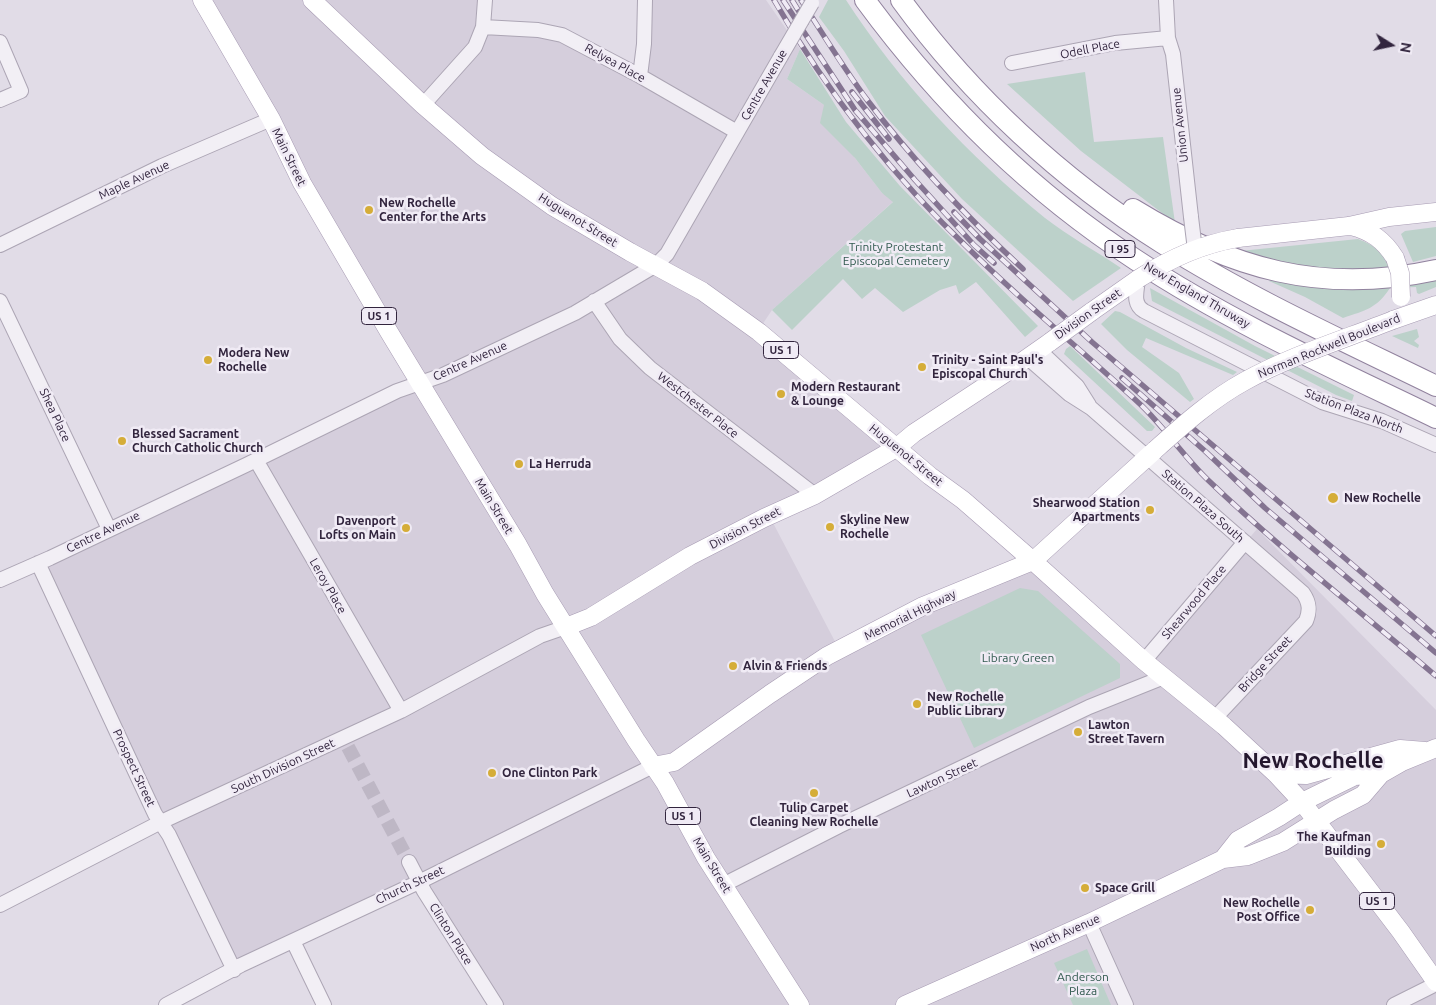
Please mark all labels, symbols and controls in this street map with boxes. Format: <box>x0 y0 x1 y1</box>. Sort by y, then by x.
north arrow <box>1366 20 1416 70</box>
street label: Odell Place <box>1059 36 1121 62</box>
street label: Relyea Place <box>582 40 648 86</box>
text: N <box>1397 41 1415 54</box>
street label: Centre Avenue <box>738 47 790 123</box>
street label: Union Avenue <box>1169 87 1191 163</box>
street label: Main Street <box>269 126 309 188</box>
street label: Maple Avenue <box>96 157 172 203</box>
street label: Huguenot Street <box>536 190 620 250</box>
place label: New Rochelle Center for the Arts <box>379 196 486 224</box>
marker: New Rochelle Center for the Arts <box>363 204 375 216</box>
park label: Trinity Protestant Episcopal Cemetery <box>843 240 949 268</box>
road number: I 95 <box>1105 240 1135 258</box>
street label: New England Thruway <box>1142 259 1252 331</box>
street label: Division Street <box>1052 286 1124 342</box>
road number: US 1 <box>362 308 396 324</box>
street label: Norman Rockwell Boulevard <box>1256 311 1402 381</box>
street label: Centre Avenue <box>431 338 509 384</box>
road number: US 1 <box>764 342 798 358</box>
place label: Modera New Rochelle <box>218 346 289 374</box>
place label: Trinity - Saint Paul's Episcopal Church <box>932 353 1043 381</box>
marker: Modera New Rochelle <box>202 354 214 366</box>
marker: Trinity - Saint Paul's Episcopal Church <box>916 361 928 373</box>
street label: Westchester Place <box>655 369 741 441</box>
place label: Modern Restaurant & Lounge <box>791 380 900 408</box>
street label: Shea Place <box>36 386 74 444</box>
street label: Station Plaza North <box>1303 386 1405 436</box>
marker: Modern Restaurant & Lounge <box>775 388 787 400</box>
street label: Huguenot Street <box>866 421 946 489</box>
place label: Blessed Sacrament Church Catholic Church <box>132 427 263 455</box>
marker: Blessed Sacrament Church Catholic Church <box>116 435 128 447</box>
place label: La Herruda <box>529 457 591 471</box>
marker: La Herruda <box>513 458 525 470</box>
street label: Station Plaza South <box>1159 466 1247 546</box>
street label: Main Street <box>472 475 516 537</box>
marker: New Rochelle <box>1326 491 1340 505</box>
place label: New Rochelle <box>1344 491 1421 505</box>
place label: Shearwood Station Apartments <box>1033 496 1140 524</box>
street label: Division Street <box>707 504 783 552</box>
marker: Shearwood Station Apartments <box>1144 504 1156 516</box>
street label: Centre Avenue <box>64 508 142 556</box>
place label: Skyline New Rochelle <box>840 513 909 541</box>
place label: Davenport Lofts on Main <box>319 514 396 542</box>
marker: Skyline New Rochelle <box>824 521 836 533</box>
marker: Davenport Lofts on Main <box>400 522 412 534</box>
street label: Leroy Place <box>306 556 350 616</box>
street label: Shearwood Place <box>1159 562 1229 642</box>
street label: Memorial Highway <box>862 587 958 643</box>
street label: Bridge Street <box>1235 633 1295 695</box>
park label: Library Green <box>982 651 1054 665</box>
place label: Alvin & Friends <box>743 659 827 673</box>
marker: Alvin & Friends <box>727 660 739 672</box>
place label: New Rochelle Public Library <box>927 690 1005 718</box>
marker: New Rochelle Public Library <box>911 698 923 710</box>
place label: Lawton Street Tavern <box>1088 718 1165 746</box>
marker: Lawton Street Tavern <box>1072 726 1084 738</box>
street label: Prospect Street <box>110 727 158 809</box>
street label: South Division Street <box>229 736 337 796</box>
district label: New Rochelle <box>1242 748 1384 774</box>
street label: Lawton Street <box>904 755 980 801</box>
place label: One Clinton Park <box>502 766 598 780</box>
marker: One Clinton Park <box>486 767 498 779</box>
marker: Tulip Carpet Cleaning New Rochelle <box>808 787 820 799</box>
place label: Tulip Carpet Cleaning New Rochelle <box>750 801 878 829</box>
road number: US 1 <box>666 808 700 824</box>
place label: The Kaufman Building <box>1297 830 1371 858</box>
street label: Main Street <box>690 834 734 896</box>
marker: The Kaufman Building <box>1375 838 1387 850</box>
street label: Church Street <box>373 863 447 907</box>
place label: Space Grill <box>1095 881 1155 895</box>
marker: Space Grill <box>1079 882 1091 894</box>
road number: US 1 <box>1360 892 1394 909</box>
place label: New Rochelle Post Office <box>1223 896 1300 924</box>
street label: Clinton Place <box>426 900 476 968</box>
marker: New Rochelle Post Office <box>1304 904 1316 916</box>
street label: North Avenue <box>1028 911 1102 955</box>
park label: Anderson Plaza <box>1057 970 1109 998</box>

